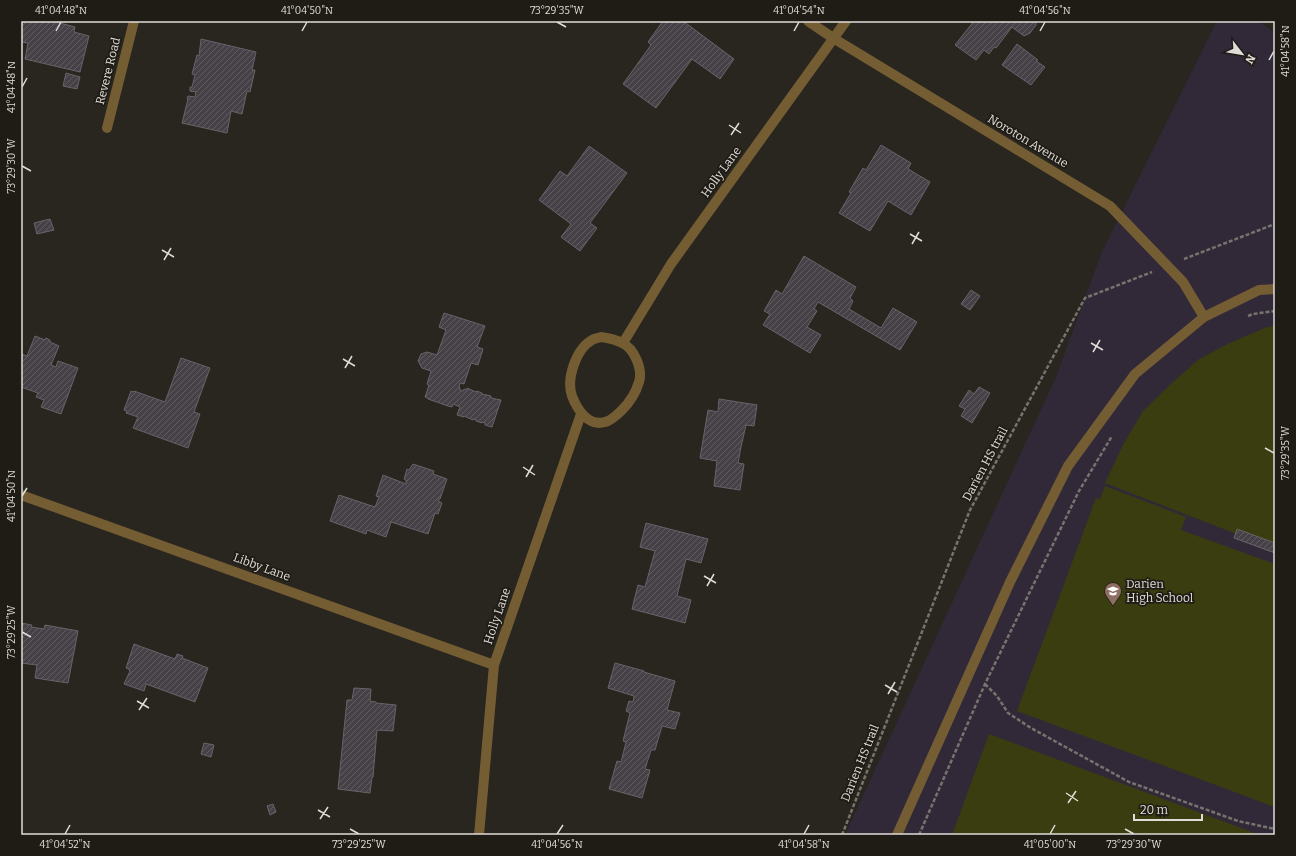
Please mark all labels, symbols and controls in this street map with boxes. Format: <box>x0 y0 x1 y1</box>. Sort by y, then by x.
text: 41°04'48"N <box>35 5 87 17</box>
text: 41°04'50"N <box>281 5 333 17</box>
text: 73°29'35"W <box>530 5 585 17</box>
text: 41°04'54"N <box>773 5 825 17</box>
text: 41°04'56"N <box>1019 5 1071 17</box>
text: 41°04'58"N <box>1280 25 1292 77</box>
north arrow <box>1222 34 1262 74</box>
street label: Revere Road <box>93 36 123 106</box>
text: N <box>1242 52 1258 66</box>
text: 41°04'48"N <box>6 61 18 113</box>
street label: Noroton Avenue <box>985 111 1071 171</box>
text: 73°29'30"W <box>6 138 18 193</box>
street label: Holly Lane <box>698 144 744 200</box>
street label: Darien HS trail <box>960 424 1011 503</box>
text: 73°29'35"W <box>1280 425 1292 480</box>
text: 41°04'50"N <box>6 470 18 522</box>
street label: Libby Lane <box>232 550 292 584</box>
place label: Darien High School <box>1126 577 1194 605</box>
school or university icon: Darien High School <box>1103 581 1123 606</box>
street label: Holly Lane <box>481 586 513 646</box>
text: 73°29'25"W <box>6 605 18 659</box>
street label: Darien HS trail <box>838 722 882 804</box>
scale bar <box>1134 796 1202 822</box>
text: 20 m <box>1140 803 1169 817</box>
text: 41°04'52"N <box>40 839 90 851</box>
text: 73°29'25"W <box>332 839 386 851</box>
text: 41°04'56"N <box>531 839 583 851</box>
text: 41°04'58"N <box>778 839 830 851</box>
text: 41°05'00"N <box>1024 839 1076 851</box>
text: 73°29'30"W <box>1107 839 1162 851</box>

